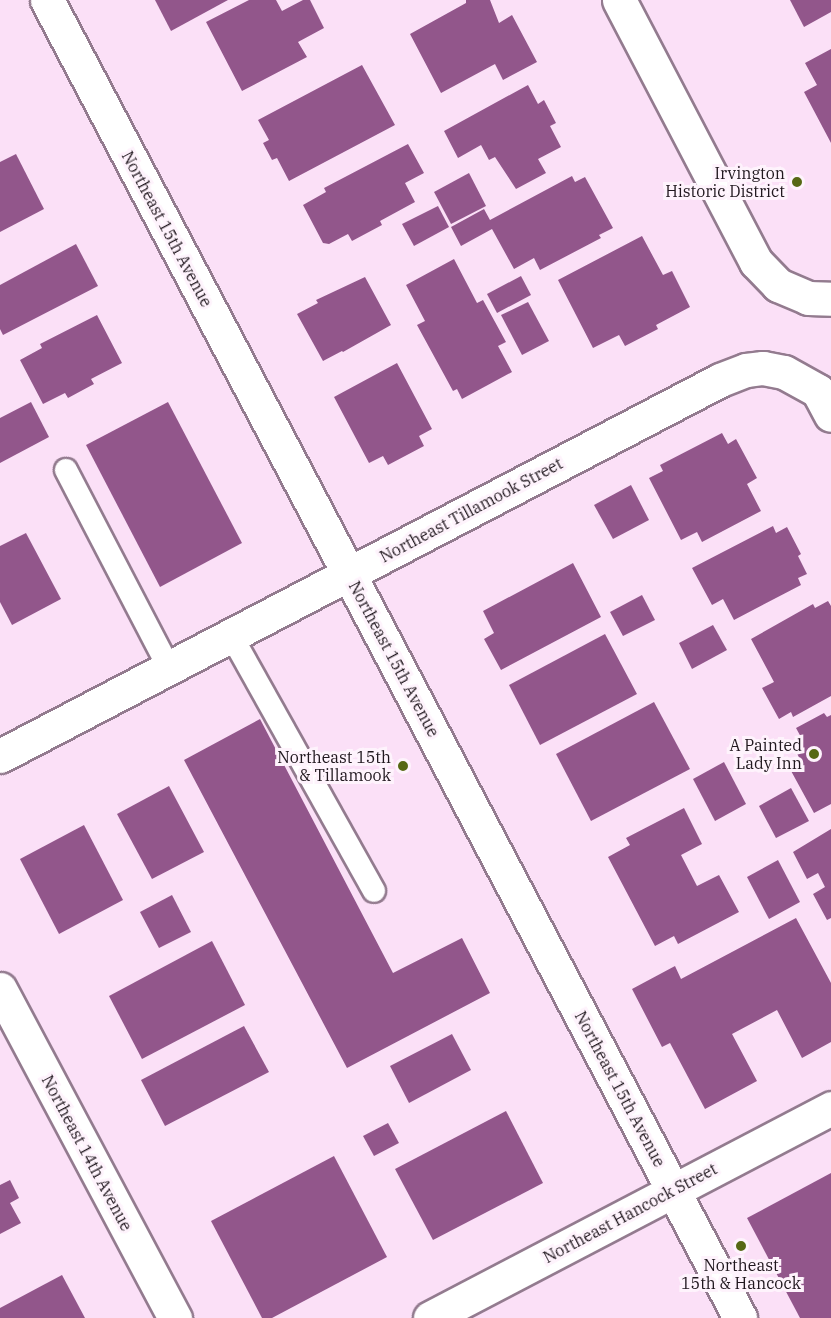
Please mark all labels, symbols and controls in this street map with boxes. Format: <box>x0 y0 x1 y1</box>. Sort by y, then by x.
street label: Northeast 15th Avenue <box>118 148 216 310</box>
place label: Irvington Historic District <box>665 163 785 201</box>
marker: Irvington Historic District <box>790 175 804 189</box>
street label: Northeast Tillamook Street <box>376 454 566 566</box>
street label: Northeast 15th Avenue <box>345 578 443 740</box>
place label: A Painted Lady Inn <box>729 735 802 773</box>
place label: Northeast 15th & Tillamook <box>277 747 391 785</box>
marker: A Painted Lady Inn <box>807 747 821 761</box>
marker: Northeast 15th & Tillamook <box>396 759 410 773</box>
street label: Northeast 15th Avenue <box>571 1008 669 1170</box>
street label: Northeast 14th Avenue <box>38 1072 136 1234</box>
street label: Northeast Hancock Street <box>540 1159 720 1267</box>
marker: Northeast 15th & Hancock <box>734 1239 748 1253</box>
place label: Northeast 15th & Hancock <box>681 1255 801 1293</box>

